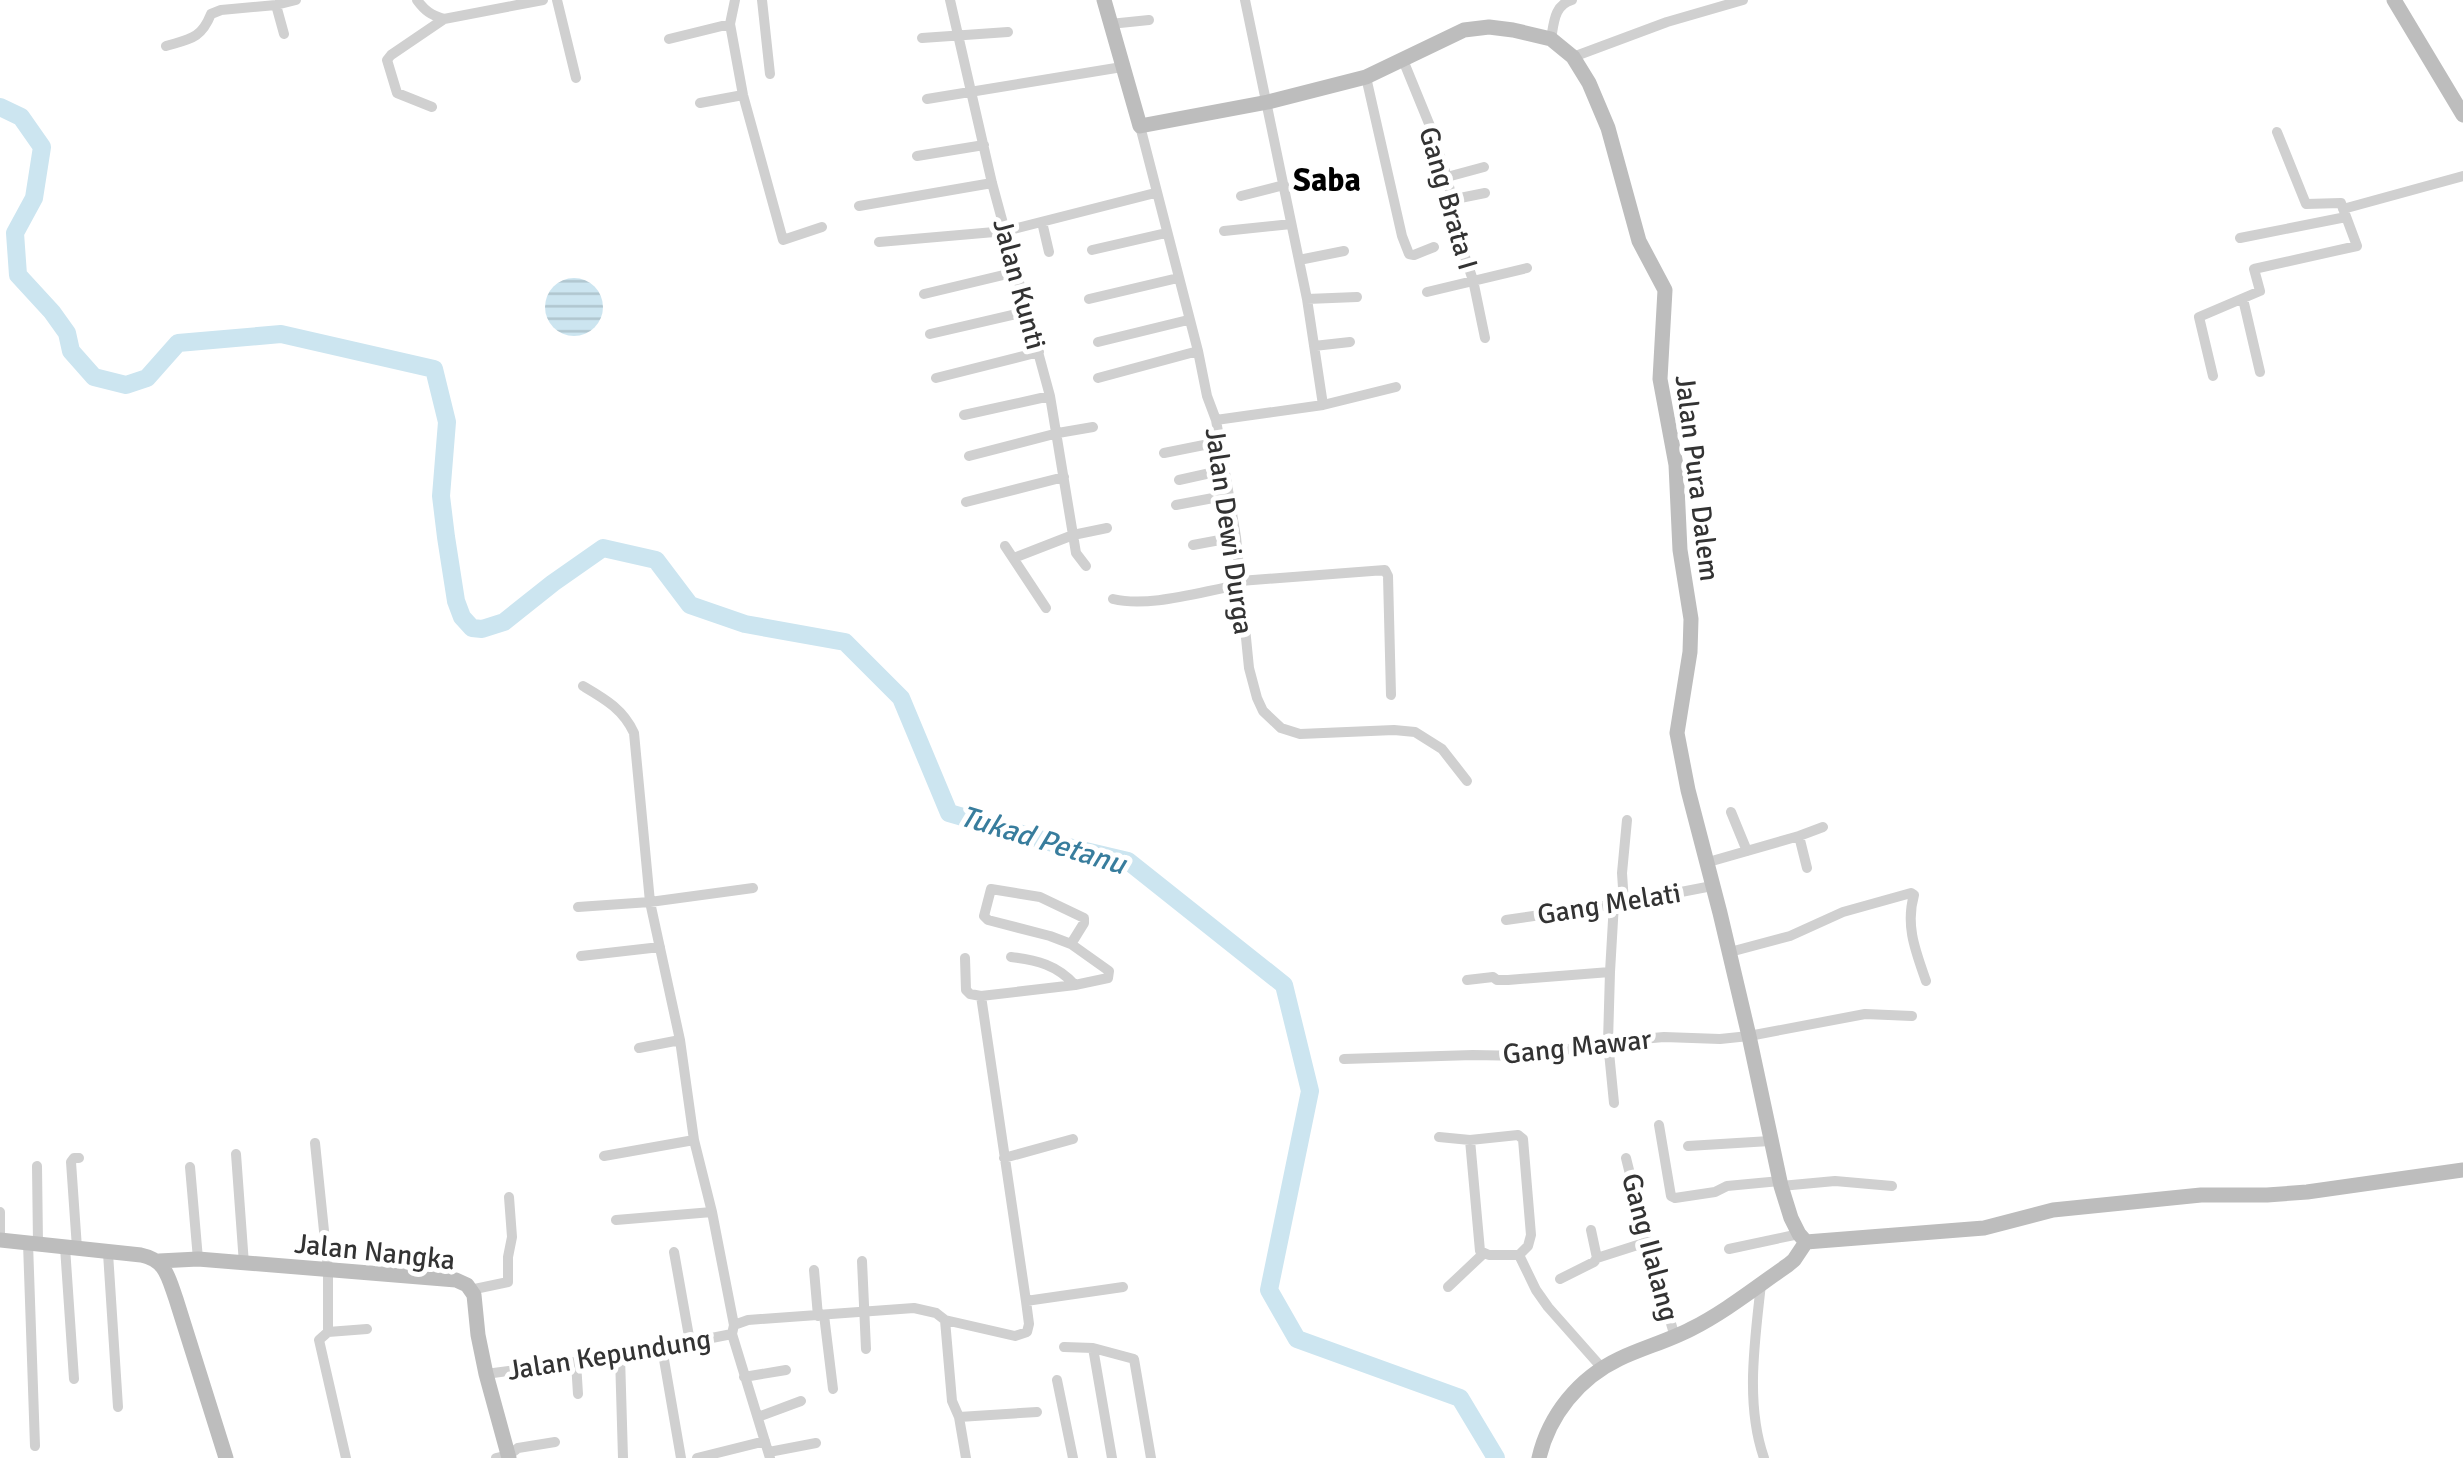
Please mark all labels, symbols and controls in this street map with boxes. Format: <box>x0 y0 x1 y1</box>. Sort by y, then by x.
street label: Gang Brata I <box>1411 123 1485 274</box>
district label: Saba <box>1293 161 1361 200</box>
street label: Jalan Kunti <box>985 215 1053 354</box>
street label: Jalan Pura Dalem <box>1667 373 1727 583</box>
street label: Jalan Dewi Durga <box>1198 426 1260 637</box>
water label: Tukad Petanu <box>956 798 1132 884</box>
street label: Gang Melati <box>1535 876 1683 932</box>
street label: Gang Mawar <box>1501 1022 1654 1072</box>
street label: Gang Ilalang <box>1614 1170 1686 1325</box>
street label: Jalan Nangka <box>293 1227 457 1277</box>
street label: Jalan Kepundung <box>505 1322 713 1388</box>

